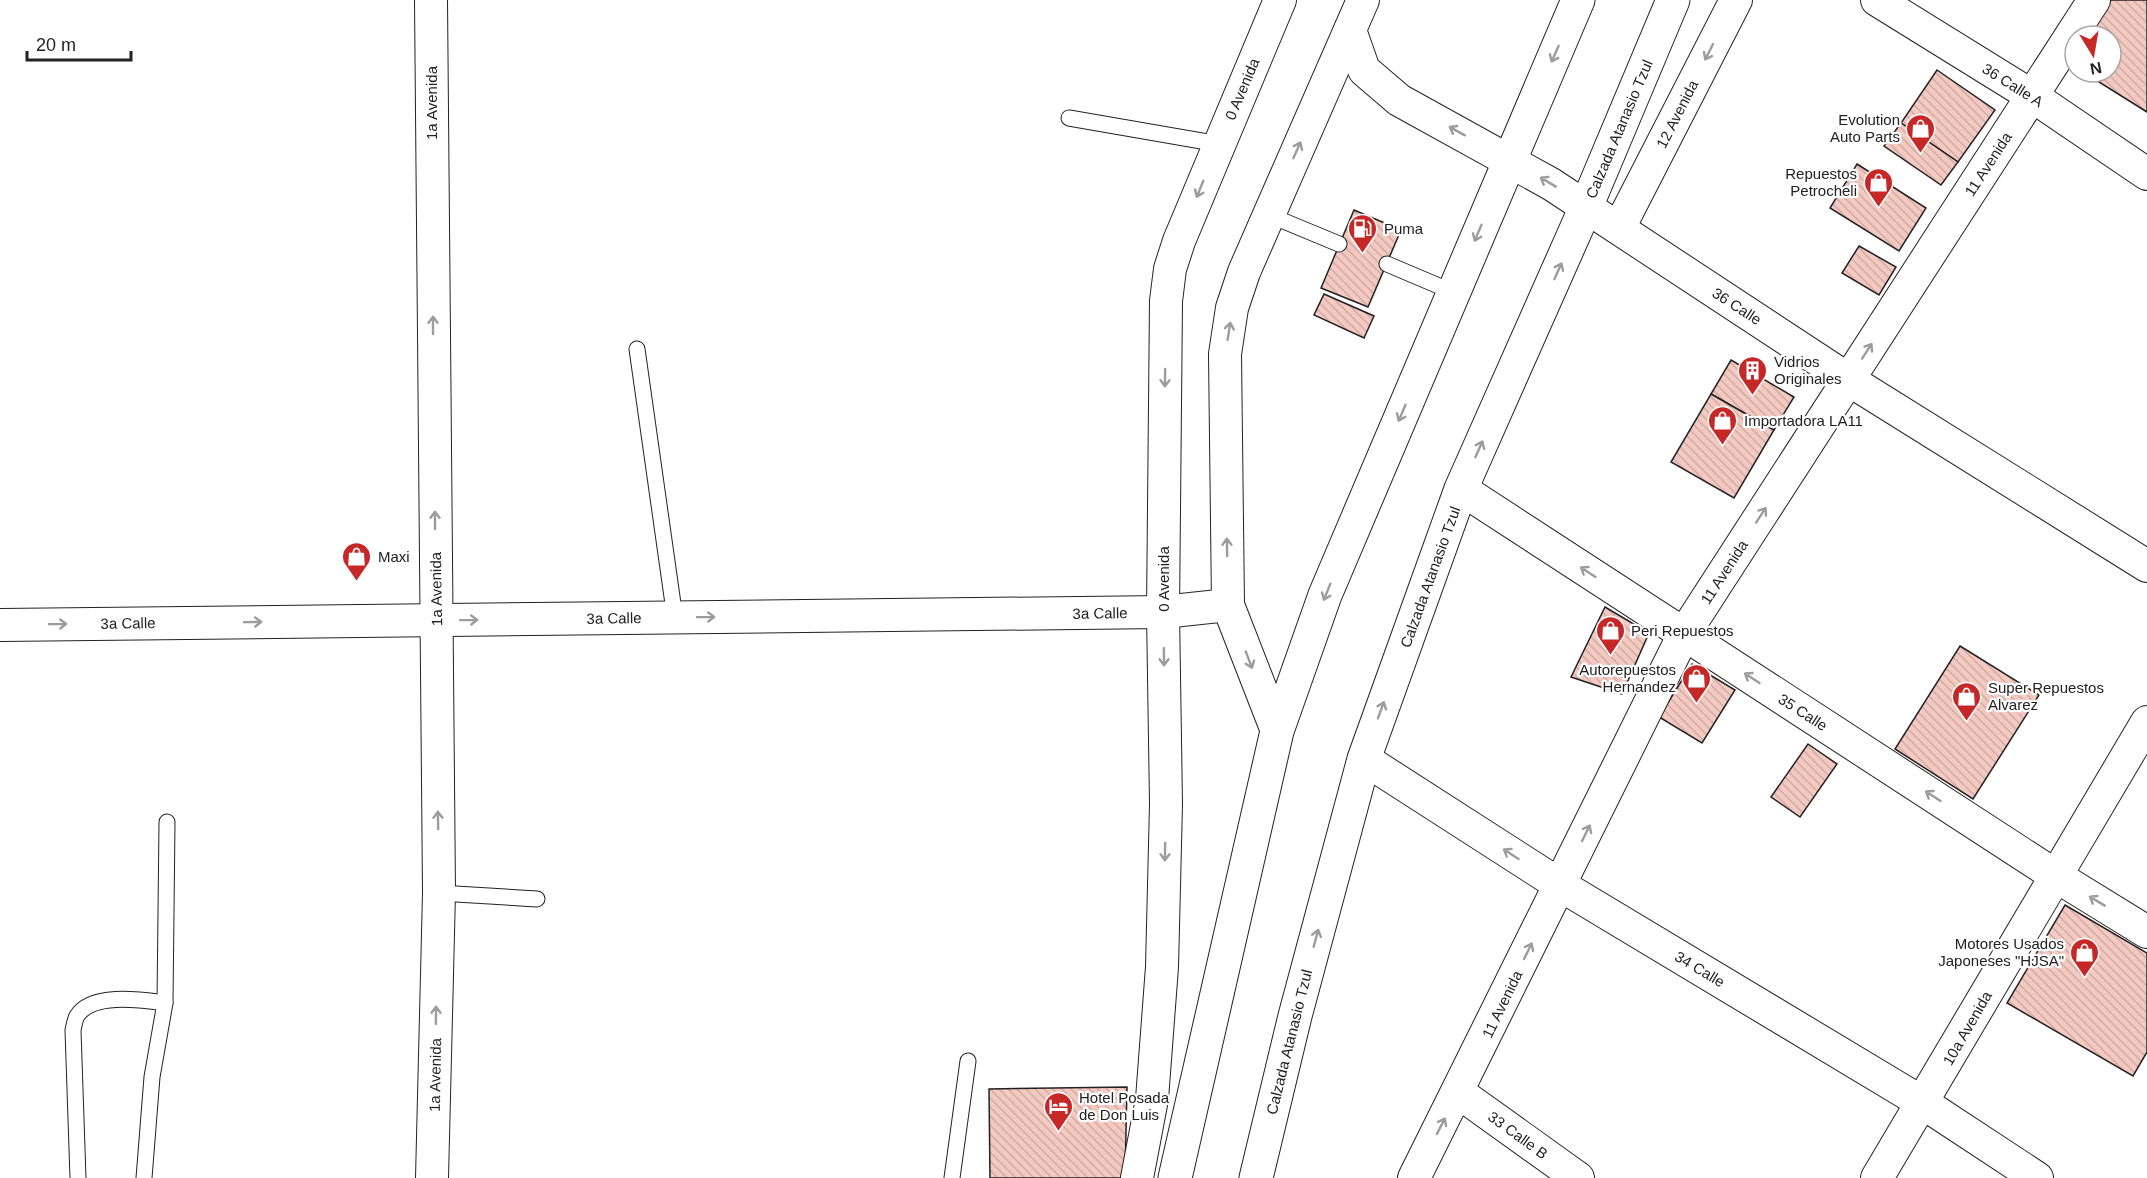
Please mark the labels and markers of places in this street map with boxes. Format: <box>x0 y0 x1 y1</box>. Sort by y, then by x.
place label: Evolution Auto Parts <box>1830 111 1900 145</box>
shop icon: Evolution Auto Parts <box>1905 112 1937 154</box>
place label: Repuestos Petrocheli <box>1785 165 1857 199</box>
shop icon: Repuestos Petrocheli <box>1862 166 1894 208</box>
fuel station icon: Puma <box>1347 212 1379 254</box>
place label: Puma <box>1384 220 1424 237</box>
place label: Vidrios Originales <box>1774 353 1842 387</box>
building icon: Vidrios Originales <box>1737 354 1769 396</box>
shop icon: Importadora LA11 <box>1707 404 1739 446</box>
place label: Importadora LA11 <box>1744 412 1863 429</box>
shop icon: Maxi <box>341 540 373 582</box>
place label: Maxi <box>378 548 410 565</box>
shop icon: Peri Repuestos <box>1594 614 1626 656</box>
place label: Peri Repuestos <box>1631 622 1734 639</box>
place label: Autorepuestos Hernandez <box>1579 661 1676 695</box>
shop icon: Autorepuestos Hernandez <box>1681 662 1713 704</box>
place label: Super Repuestos Alvarez <box>1988 679 2104 713</box>
shop icon: Super Repuestos Alvarez <box>1951 680 1983 722</box>
place label: Motores Usados Japoneses "HJSA" <box>1938 935 2064 969</box>
shop icon: Motores Usados Japoneses "HJSA" <box>2069 936 2101 978</box>
place label: Hotel Posada de Don Luis <box>1079 1089 1170 1123</box>
hotel icon: Hotel Posada de Don Luis <box>1042 1090 1074 1132</box>

